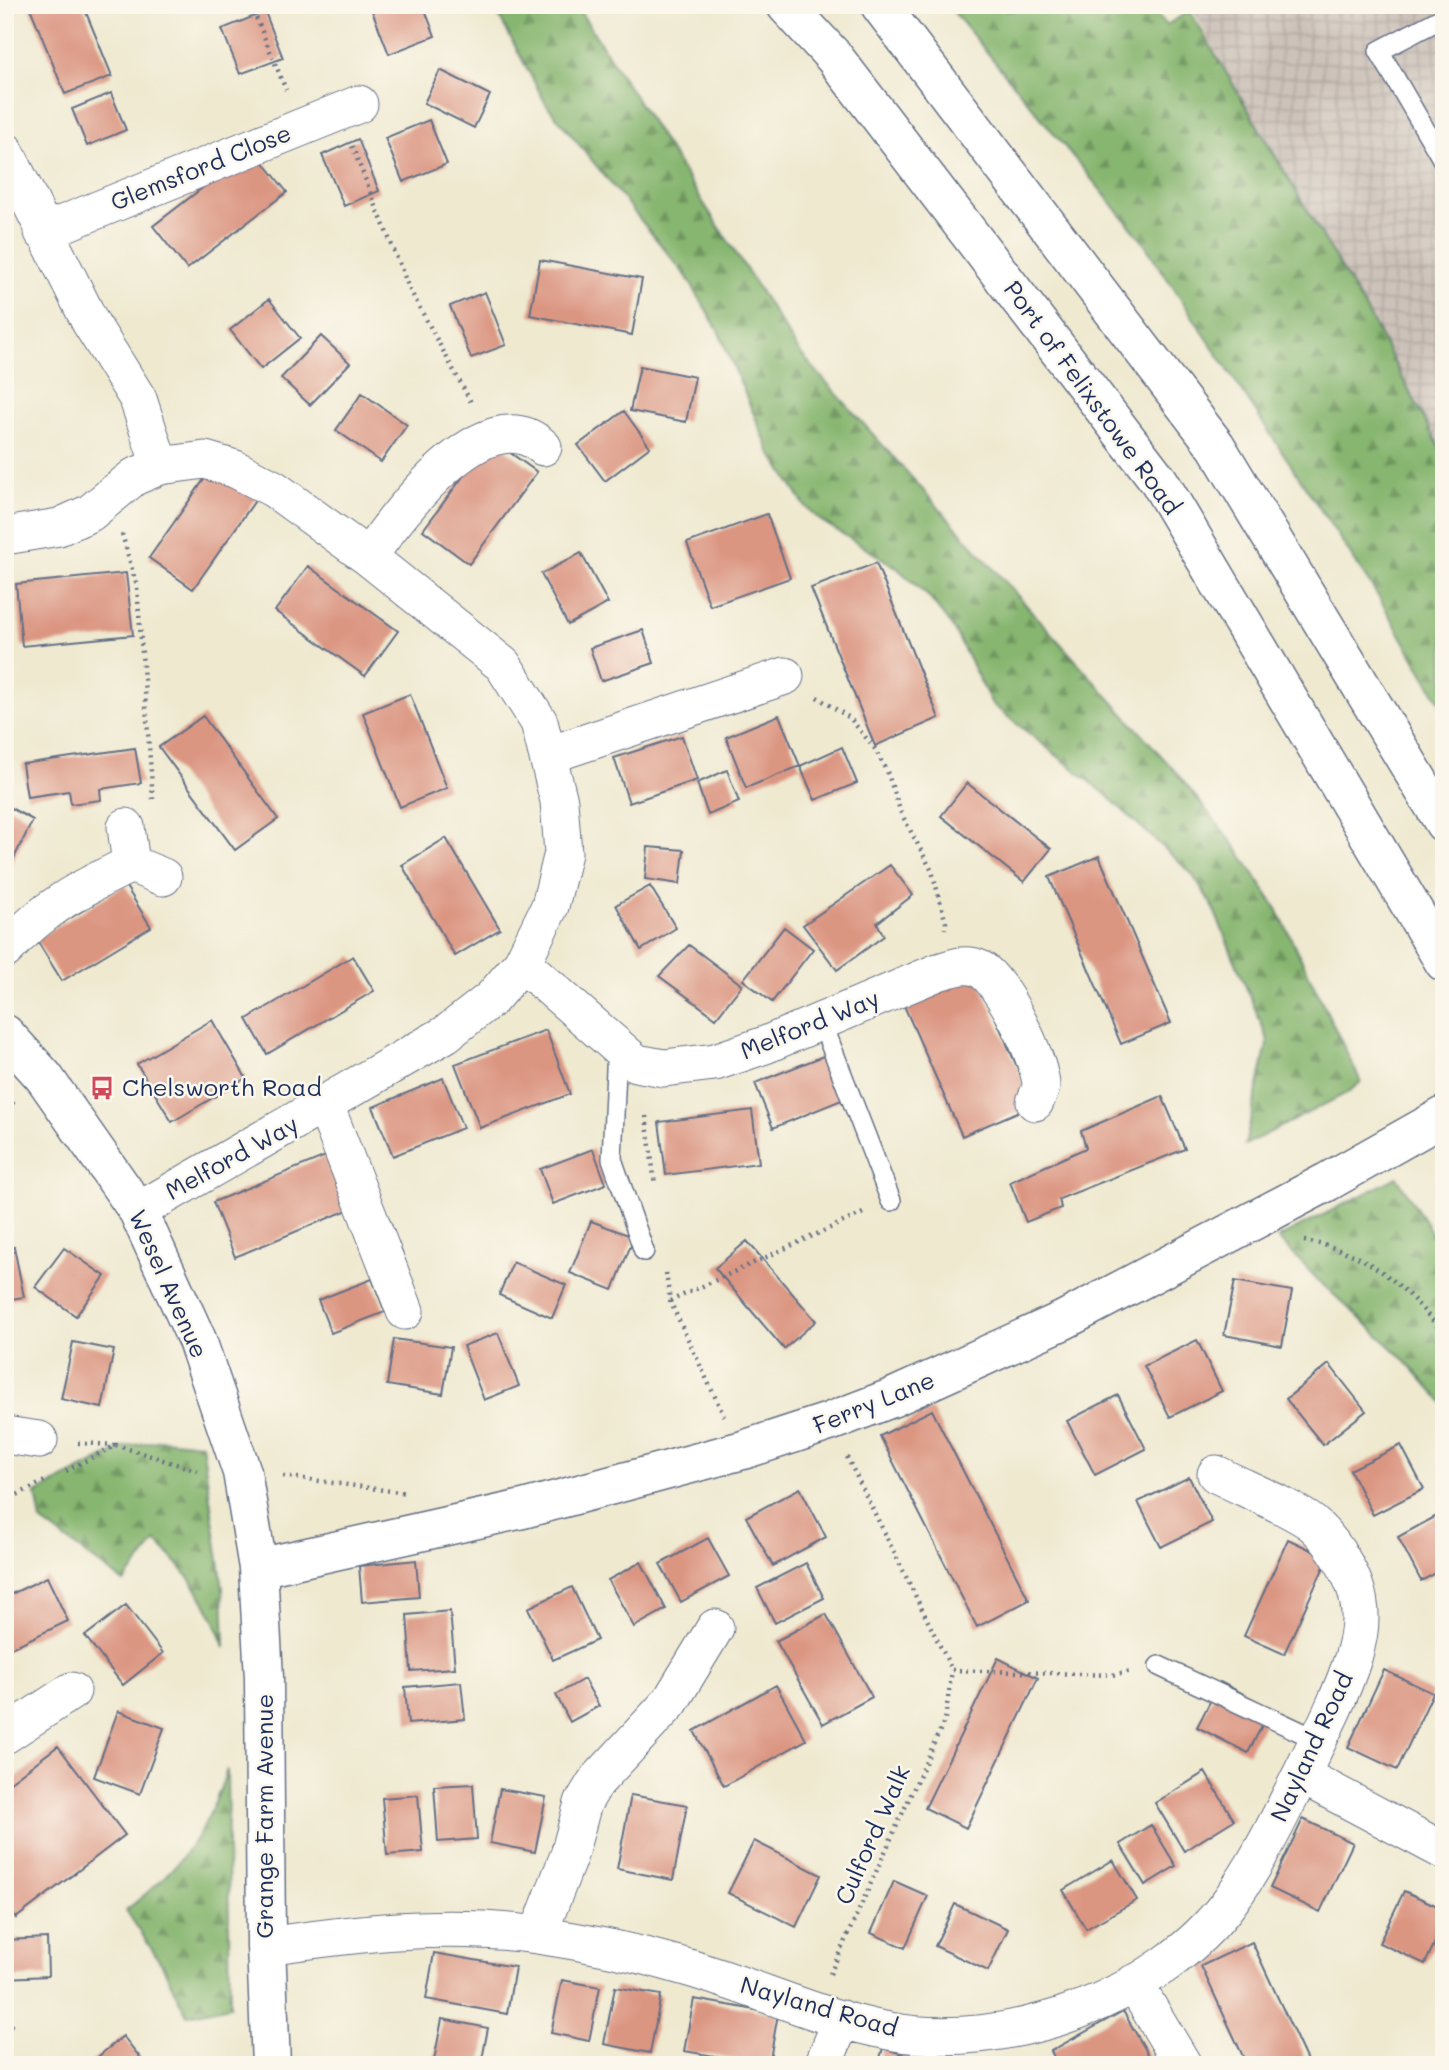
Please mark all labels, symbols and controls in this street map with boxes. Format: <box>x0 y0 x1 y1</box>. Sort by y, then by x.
street label: Glemsford Close <box>106 116 295 217</box>
street label: Port of Felixstowe Road <box>998 274 1189 520</box>
street label: Melford Way <box>735 982 883 1066</box>
place label: Chelsworth Road <box>122 1071 322 1102</box>
bus stop icon: Chelsworth Road <box>88 1074 116 1102</box>
street label: Melford Way <box>159 1107 303 1206</box>
street label: Wesel Avenue <box>123 1204 216 1362</box>
street label: Ferry Lane <box>808 1363 939 1440</box>
street label: Nayland Road <box>1262 1666 1359 1826</box>
street label: Grange Farm Avenue <box>248 1694 279 1938</box>
street label: Culford Walk <box>827 1760 916 1909</box>
street label: Nayland Road <box>737 1968 902 2043</box>

